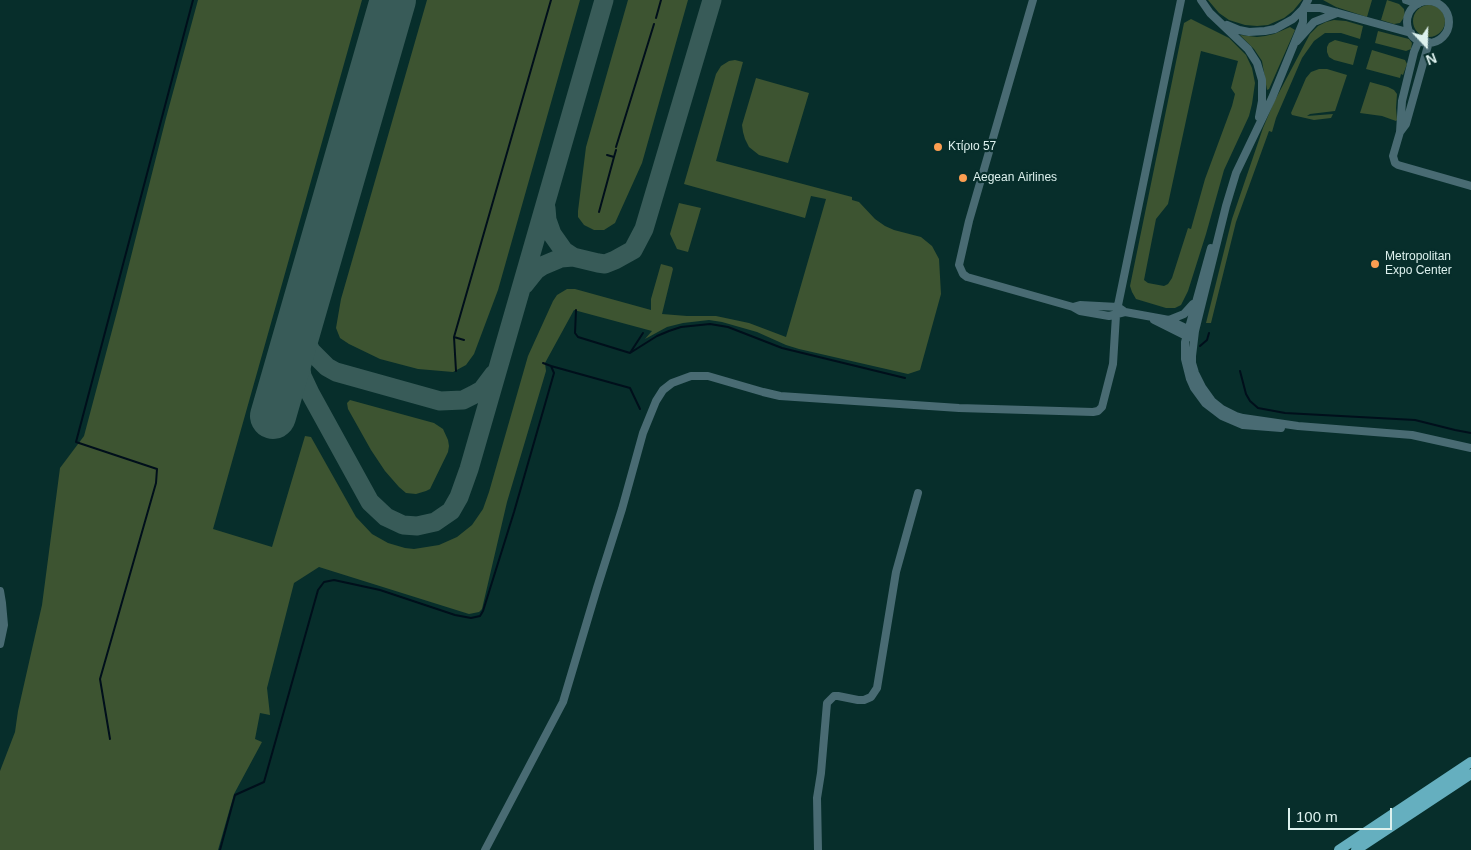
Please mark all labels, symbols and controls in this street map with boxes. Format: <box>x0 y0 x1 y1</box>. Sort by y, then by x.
north arrow <box>1401 20 1451 70</box>
text: N <box>1424 50 1439 68</box>
place label: Κτίριο 57 <box>948 140 996 154</box>
marker: Κτίριο 57 <box>932 141 944 153</box>
place label: Aegean Airlines <box>973 171 1057 185</box>
marker: Aegean Airlines <box>957 172 969 184</box>
place label: Metropolitan Expo Center <box>1385 250 1452 278</box>
marker: Metropolitan Expo Center <box>1369 258 1381 270</box>
scale bar <box>1291 798 1395 830</box>
text: 100 m <box>1296 808 1338 825</box>

